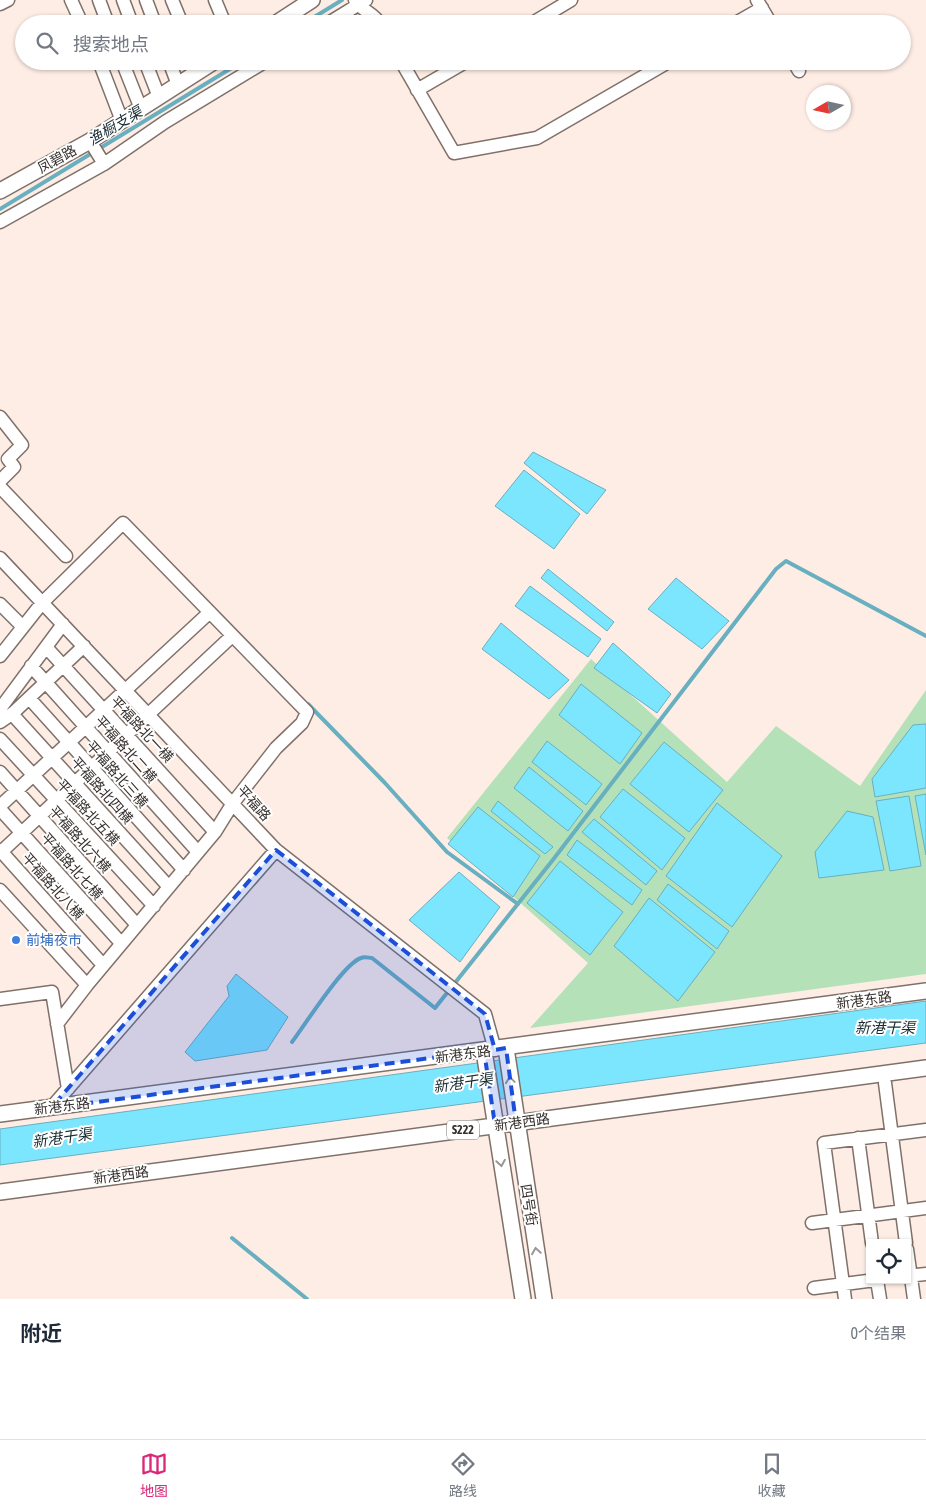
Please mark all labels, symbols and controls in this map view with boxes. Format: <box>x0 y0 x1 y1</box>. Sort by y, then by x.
search box <box>15 15 911 70</box>
icon: search <box>33 29 61 57</box>
text: 搜索地点 <box>73 33 149 55</box>
north arrow <box>806 85 851 130</box>
water label: 渔橱支渠 <box>85 102 147 148</box>
street label: 凤碧路 <box>35 142 79 176</box>
street label: 平福路北一横 <box>108 693 177 766</box>
street label: 平福路北二横 <box>92 712 161 786</box>
street label: 平福路北三横 <box>83 737 152 811</box>
street label: 平福路北四横 <box>68 753 137 827</box>
street label: 平福路北五横 <box>54 776 123 849</box>
street label: 平福路 <box>234 782 274 824</box>
street label: 平福路北六横 <box>46 802 115 876</box>
street label: 平福路北七横 <box>38 829 107 903</box>
street label: 平福路北八横 <box>19 849 88 923</box>
place label: 前埔夜市 <box>26 932 82 948</box>
marker: 前埔夜市 <box>10 934 22 946</box>
street label: 新港东路 <box>835 988 893 1012</box>
water label: 新港干渠 <box>855 1019 917 1036</box>
street label: 新港东路 <box>434 1043 492 1065</box>
water label: 新港干渠 <box>432 1070 496 1095</box>
one-way arrow <box>505 1075 516 1083</box>
street label: 新港东路 <box>33 1095 91 1117</box>
street label: 新港西路 <box>493 1110 551 1134</box>
road number: S222 <box>447 1120 479 1140</box>
water label: 新港干渠 <box>31 1125 95 1150</box>
one-way arrow <box>495 1159 506 1167</box>
street label: 新港西路 <box>92 1163 150 1187</box>
street label: 四号街 <box>518 1183 540 1227</box>
map controls <box>866 1239 911 1284</box>
button: locate <box>866 1239 911 1284</box>
one-way arrow <box>531 1246 542 1254</box>
text: 附近 <box>20 1321 62 1345</box>
text: 0个结果 <box>850 1324 906 1342</box>
tab: 地图 <box>140 1450 168 1500</box>
tab: 路线 <box>449 1450 477 1500</box>
tab: 收藏 <box>758 1450 786 1500</box>

